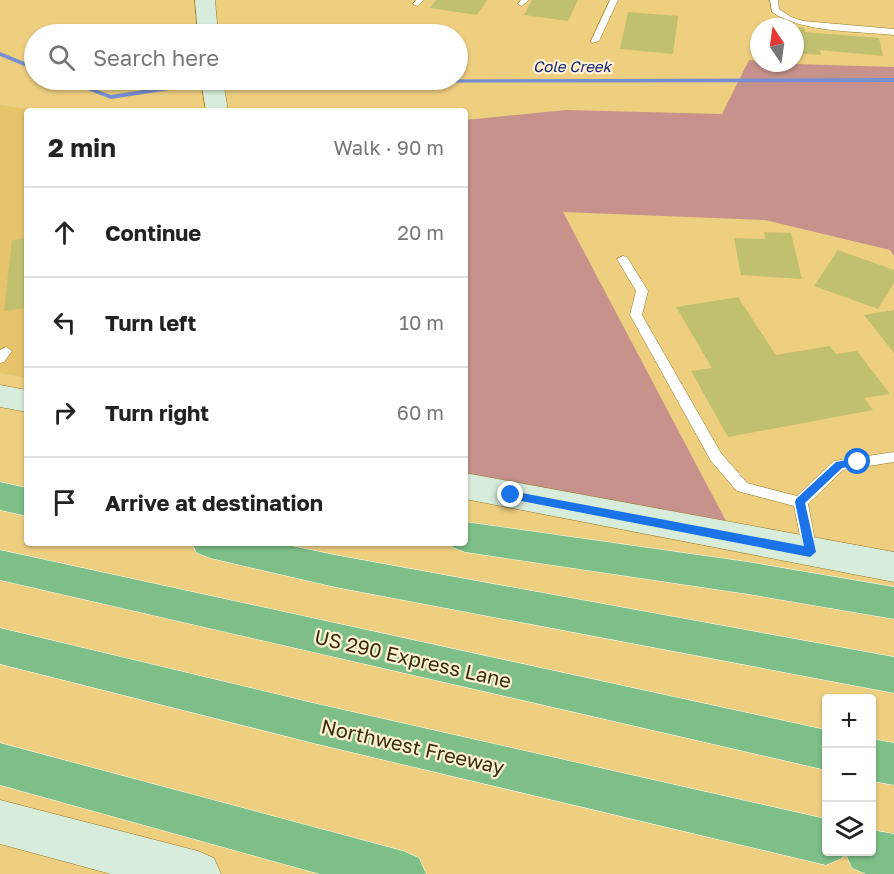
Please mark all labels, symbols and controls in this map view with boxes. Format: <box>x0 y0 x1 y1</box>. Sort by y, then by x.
north arrow <box>750 18 804 72</box>
search box <box>24 24 468 90</box>
icon: search <box>45 41 78 74</box>
text: Search here <box>93 44 219 71</box>
water label: Cole Creek <box>533 57 613 75</box>
text: 2 min <box>48 132 116 163</box>
text: Walk · 90 m <box>333 135 444 159</box>
icon: ahead <box>48 216 81 249</box>
text: Continue <box>105 219 201 246</box>
text: 20 m <box>397 220 444 244</box>
icon: left <box>48 306 81 339</box>
text: Turn left <box>105 309 196 336</box>
text: 10 m <box>399 310 444 334</box>
icon: right <box>48 396 81 429</box>
text: Turn right <box>105 399 209 426</box>
text: 60 m <box>397 400 444 424</box>
route start <box>844 448 870 474</box>
route end <box>497 481 523 507</box>
icon: arrive <box>48 486 81 519</box>
text: Arrive at destination <box>105 489 323 516</box>
street label: US 290 Express Lane <box>312 624 514 692</box>
map controls <box>822 694 876 856</box>
button: + <box>822 694 876 748</box>
street label: Northwest Freeway <box>319 713 507 779</box>
button: − <box>822 748 876 802</box>
button: layers <box>822 802 876 856</box>

